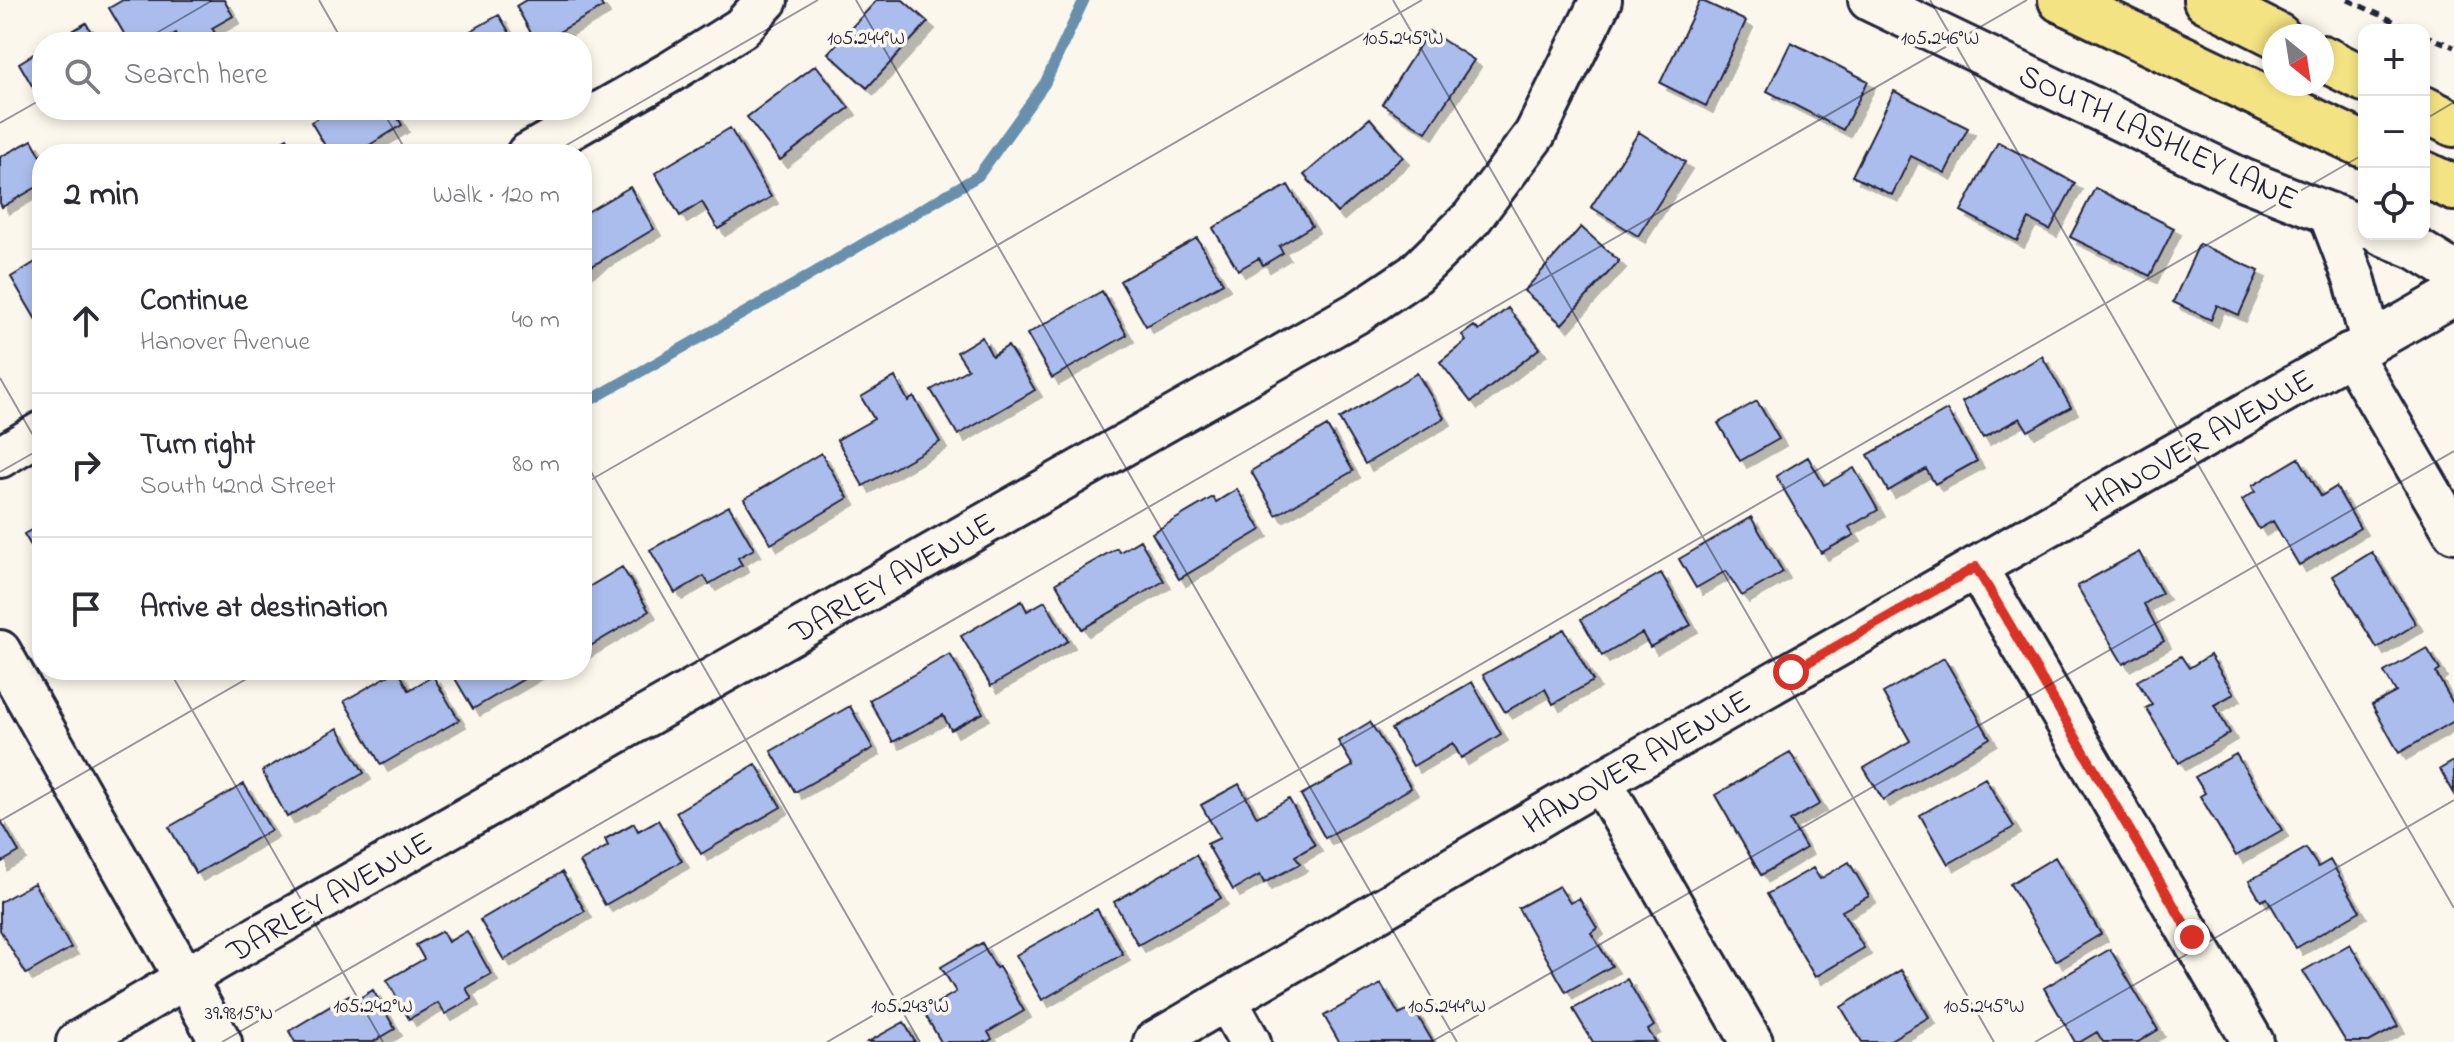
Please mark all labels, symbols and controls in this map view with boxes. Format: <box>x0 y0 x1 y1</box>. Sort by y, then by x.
north arrow <box>2262 24 2334 96</box>
map controls <box>2358 24 2430 240</box>
button: + <box>2358 24 2430 96</box>
text: 105.244°W <box>827 25 905 54</box>
text: 105.245°W <box>1363 25 1444 54</box>
text: 105.246°W <box>1901 25 1979 54</box>
search box <box>32 32 592 120</box>
icon: search <box>60 54 104 98</box>
text: Search here <box>124 54 268 98</box>
street label: SOUTH LASHLEY LANE <box>2010 54 2305 225</box>
button: − <box>2358 96 2430 168</box>
button: locate <box>2358 168 2430 240</box>
text: 2 min <box>64 171 139 221</box>
text: Walk · 120 m <box>432 177 560 215</box>
text: Continue <box>140 280 248 324</box>
icon: ahead <box>64 299 108 343</box>
text: 40 m <box>511 302 560 340</box>
text: Hanover Avenue <box>140 324 310 362</box>
street label: HANOVER AVENUE <box>2078 359 2324 527</box>
text: Turn right <box>140 424 255 468</box>
icon: right <box>64 443 108 487</box>
text: 80 m <box>512 446 560 484</box>
text: South 42nd Street <box>140 468 336 506</box>
street label: DARLEY AVENUE <box>781 502 1005 658</box>
icon: arrive <box>64 587 108 631</box>
text: Arrive at destination <box>140 587 388 631</box>
route start <box>1773 654 1809 690</box>
street label: HANOVER AVENUE <box>1515 680 1761 848</box>
street label: DARLEY AVENUE <box>218 821 442 977</box>
route end <box>2174 919 2210 955</box>
text: 105.242°W <box>333 993 413 1022</box>
text: 105.243°W <box>871 993 949 1022</box>
text: 105.244°W <box>1408 993 1486 1022</box>
text: 105.245°W <box>1944 993 2025 1022</box>
text: 39.9815°N <box>205 1000 273 1029</box>

